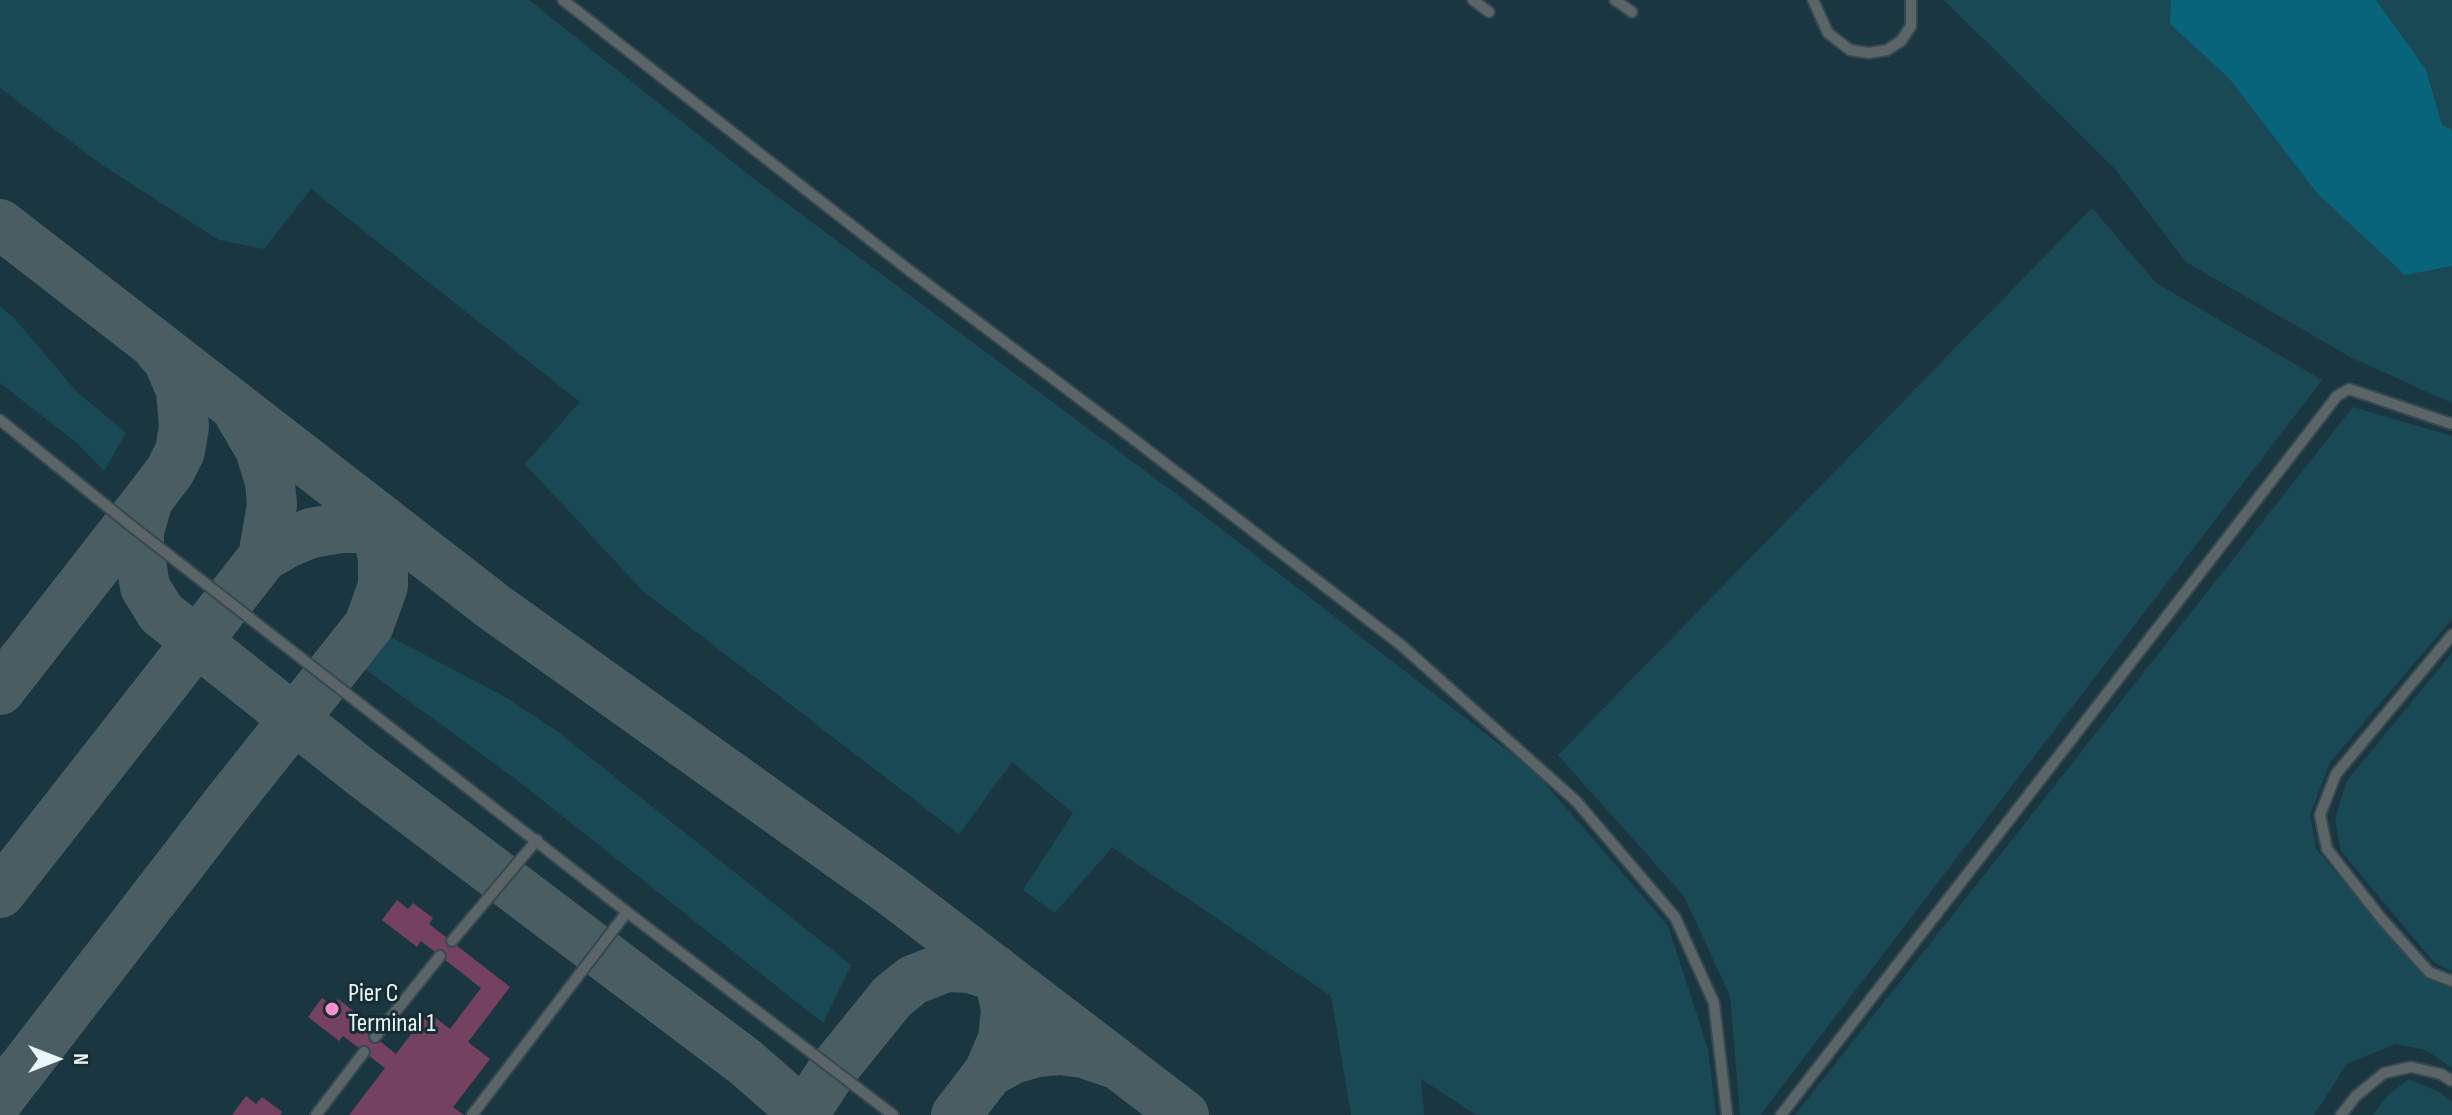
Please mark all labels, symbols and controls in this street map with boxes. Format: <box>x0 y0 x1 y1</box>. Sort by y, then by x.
place label: Pier C Terminal 1 <box>348 978 435 1040</box>
marker: Pier C Terminal 1 <box>323 1000 341 1018</box>
north arrow <box>16 1019 96 1099</box>
text: N <box>67 1053 94 1065</box>

